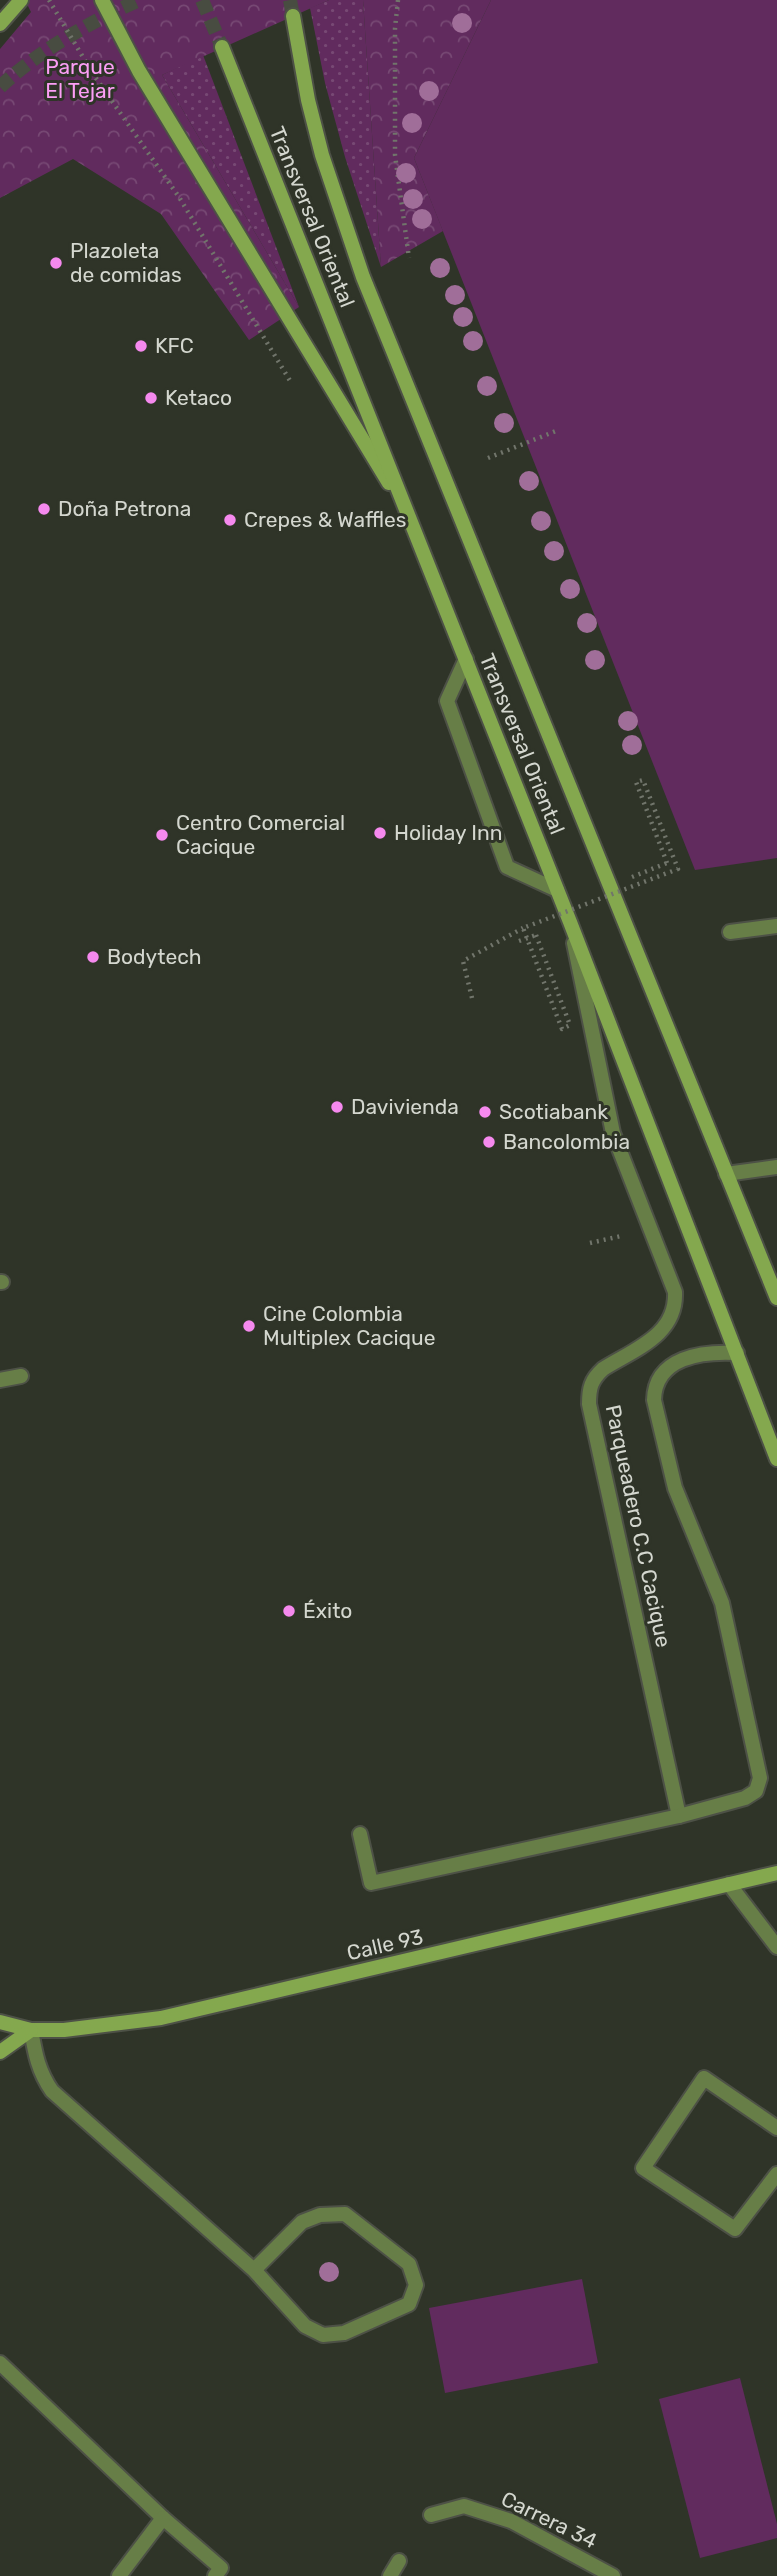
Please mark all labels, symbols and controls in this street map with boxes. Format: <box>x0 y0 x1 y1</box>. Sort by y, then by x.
park label: Parque El Tejar <box>45 54 115 103</box>
street label: Transversal Oriental <box>265 123 360 311</box>
place label: Plazoleta de comidas <box>70 238 182 287</box>
marker: Plazoleta de comidas <box>48 255 64 271</box>
place label: KFC <box>155 333 194 358</box>
marker: KFC <box>133 338 149 354</box>
place label: Ketaco <box>165 385 232 410</box>
marker: Ketaco <box>143 390 159 406</box>
place label: Doña Petrona <box>58 496 191 521</box>
marker: Doña Petrona <box>36 501 52 517</box>
place label: Crepes & Waffles <box>244 507 406 532</box>
marker: Crepes & Waffles <box>222 512 238 528</box>
street label: Transversal Oriental <box>475 650 570 838</box>
place label: Centro Comercial Cacique <box>176 810 345 859</box>
place label: Holiday Inn <box>394 820 502 845</box>
marker: Holiday Inn <box>372 825 388 841</box>
marker: Centro Comercial Cacique <box>154 827 170 843</box>
place label: Bodytech <box>107 944 202 969</box>
marker: Bodytech <box>85 949 101 965</box>
place label: Davivienda <box>351 1094 459 1119</box>
marker: Davivienda <box>329 1099 345 1115</box>
place label: Scotiabank <box>499 1099 608 1124</box>
marker: Scotiabank <box>477 1104 493 1120</box>
place label: Bancolombia <box>503 1129 630 1154</box>
marker: Bancolombia <box>481 1134 497 1150</box>
place label: Cine Colombia Multiplex Cacique <box>263 1301 436 1350</box>
marker: Cine Colombia Multiplex Cacique <box>241 1318 257 1334</box>
street label: Parqueadero C.C Cacique <box>601 1402 676 1649</box>
place label: Éxito <box>303 1598 352 1623</box>
marker: Éxito <box>281 1603 297 1619</box>
street label: Calle 93 <box>344 1924 425 1965</box>
street label: Carrera 34 <box>497 2486 601 2553</box>

